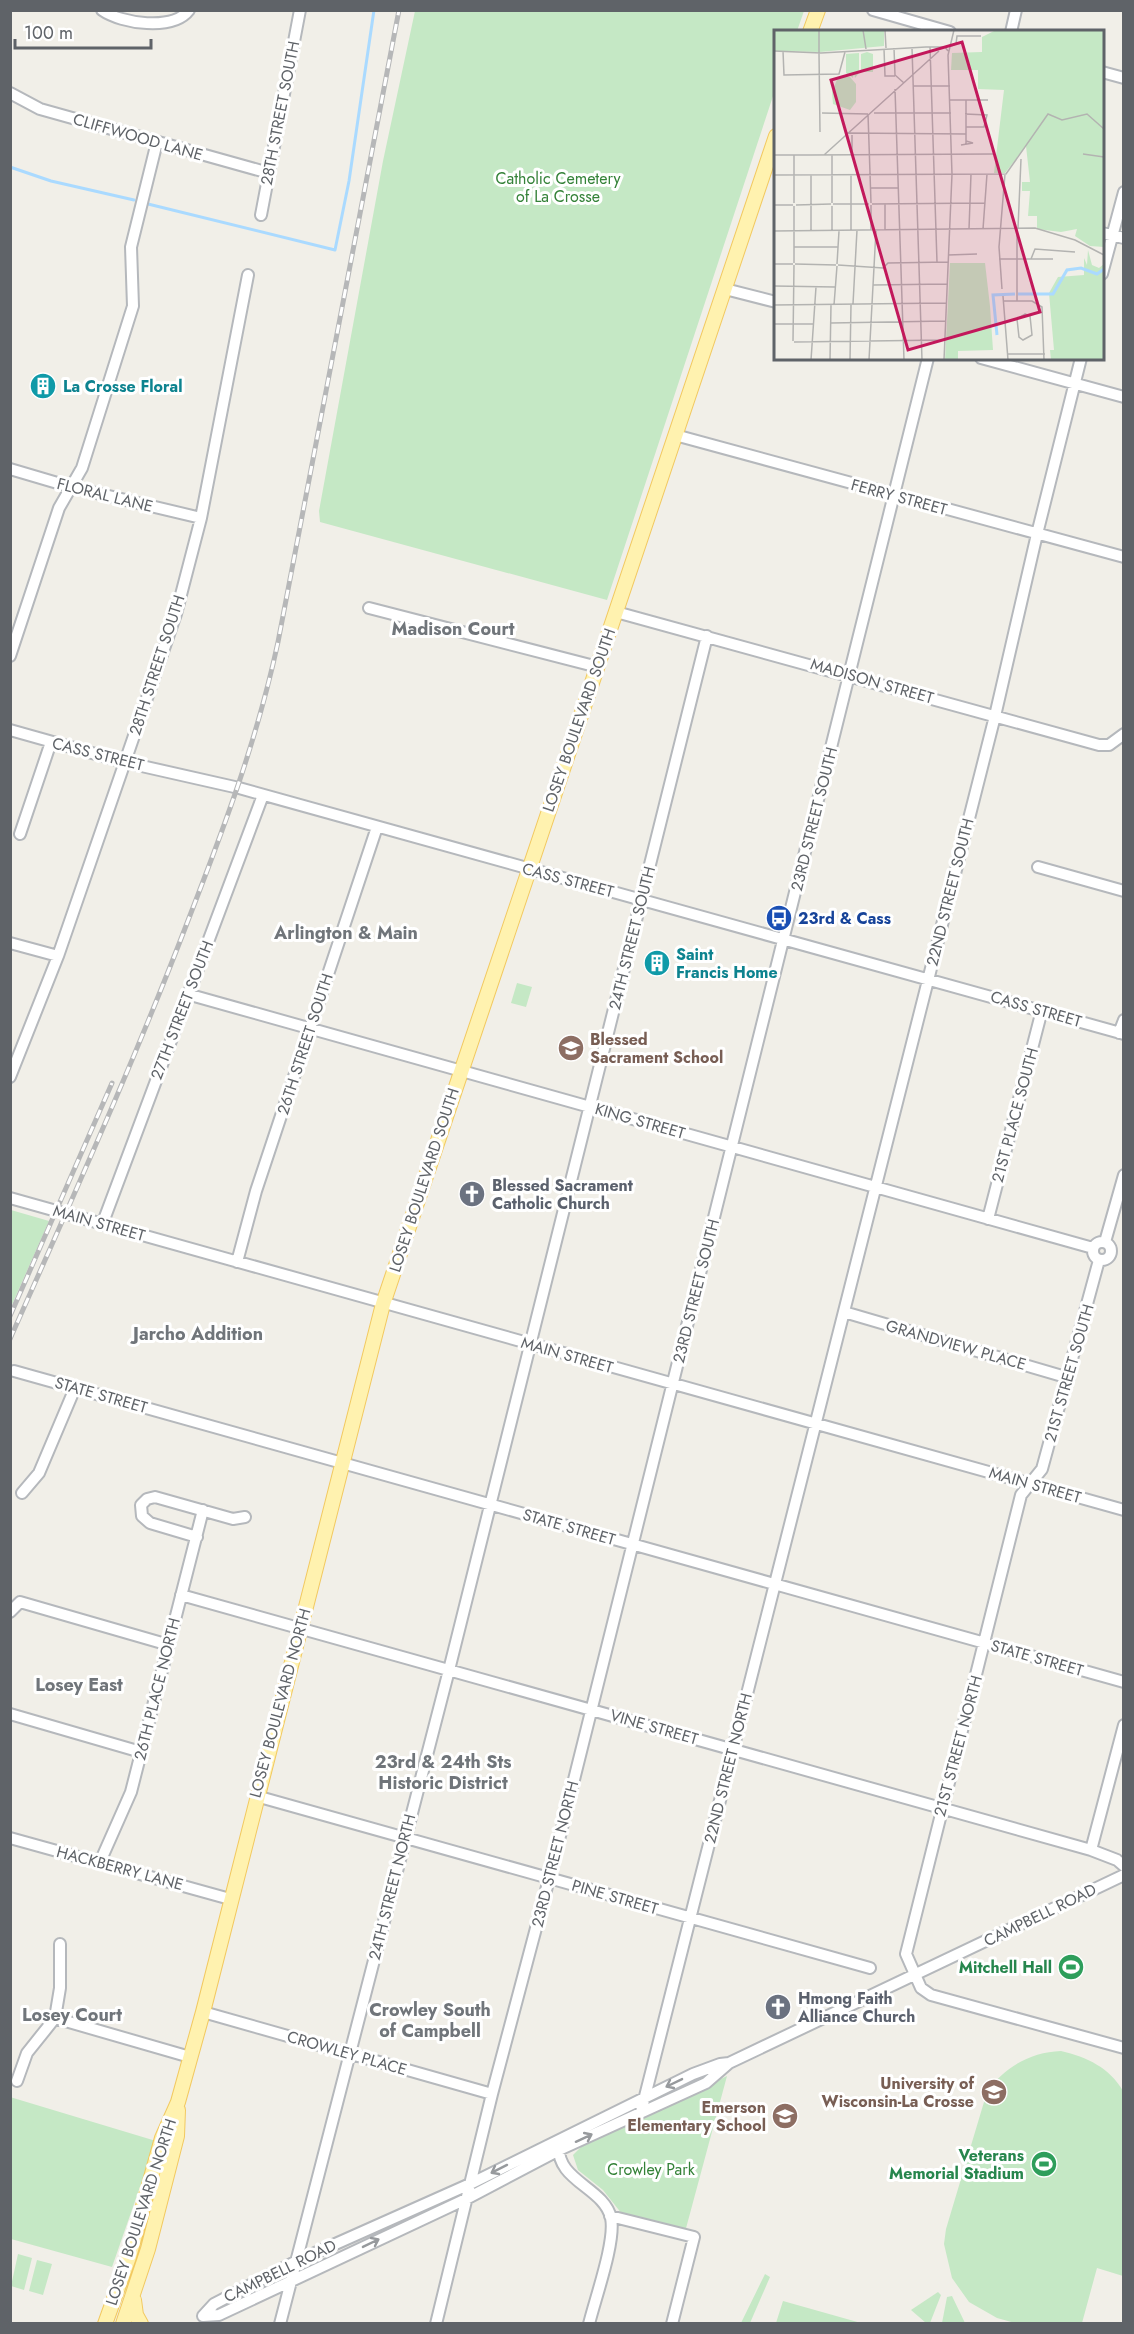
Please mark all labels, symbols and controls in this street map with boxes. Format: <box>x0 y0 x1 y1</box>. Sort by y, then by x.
scale bar <box>15 12 152 50</box>
text: 100 m <box>24 20 73 46</box>
inset map <box>774 30 1104 360</box>
street label: 28TH STREET SOUTH <box>255 39 305 187</box>
street label: CLIFFWOOD LANE <box>70 107 206 167</box>
park label: Catholic Cemetery of La Crosse <box>496 167 621 208</box>
building icon: La Crosse Floral <box>28 371 58 401</box>
place label: La Crosse Floral <box>63 375 183 398</box>
street label: FLORAL LANE <box>55 472 155 518</box>
street label: FERRY STREET <box>848 473 950 521</box>
street label: 28TH STREET SOUTH <box>123 592 191 738</box>
district label: Madison Court <box>391 616 515 642</box>
street label: LOSEY BOULEVARD SOUTH <box>537 625 621 815</box>
street label: MADISON STREET <box>808 652 937 710</box>
street label: CASS STREET <box>50 731 147 777</box>
street label: 23RD STREET SOUTH <box>785 745 843 893</box>
street label: 22ND STREET SOUTH <box>921 816 979 968</box>
street label: CASS STREET <box>520 857 617 903</box>
street label: 24TH STREET SOUTH <box>603 864 661 1012</box>
bus stop icon: 23rd & Cass <box>764 903 794 933</box>
place label: 23rd & Cass <box>798 907 891 930</box>
district label: Arlington & Main <box>273 920 418 946</box>
street label: 27TH STREET SOUTH <box>145 937 219 1083</box>
place label: Saint Francis Home <box>676 943 778 984</box>
building icon: Saint Francis Home <box>642 948 672 978</box>
street label: 26TH STREET SOUTH <box>271 970 339 1118</box>
street label: CASS STREET <box>988 985 1085 1033</box>
place label: Blessed Sacrament School <box>590 1028 723 1069</box>
school or university icon: Blessed Sacrament School <box>556 1033 586 1063</box>
street label: 21ST PLACE SOUTH <box>986 1045 1044 1185</box>
street label: LOSEY BOULEVARD SOUTH <box>383 1085 465 1275</box>
street label: KING STREET <box>592 1097 688 1145</box>
place label: Blessed Sacrament Catholic Church <box>492 1174 634 1215</box>
church icon: Blessed Sacrament Catholic Church <box>457 1179 487 1209</box>
street label: MAIN STREET <box>50 1199 148 1247</box>
street label: 23RD STREET SOUTH <box>667 1217 725 1365</box>
street label: 21ST STREET SOUTH <box>1038 1301 1100 1445</box>
street label: GRANDVIEW PLACE <box>883 1314 1029 1376</box>
district label: Jarcho Addition <box>130 1321 263 1347</box>
street label: MAIN STREET <box>518 1331 616 1379</box>
street label: STATE STREET <box>52 1371 151 1419</box>
street label: MAIN STREET <box>986 1461 1084 1509</box>
street label: STATE STREET <box>520 1503 619 1551</box>
street label: LOSEY BOULEVARD NORTH <box>244 1606 316 1800</box>
street label: 26TH PLACE NORTH <box>128 1615 186 1763</box>
street label: STATE STREET <box>988 1634 1087 1682</box>
district label: Losey East <box>35 1672 123 1698</box>
street label: 21ST STREET NORTH <box>928 1673 988 1819</box>
street label: 22ND STREET NORTH <box>698 1690 758 1846</box>
street label: VINE STREET <box>607 1703 701 1751</box>
district label: 23rd & 24th Sts Historic District <box>375 1749 511 1796</box>
street label: 23RD STREET NORTH <box>526 1778 584 1930</box>
street label: 24TH STREET NORTH <box>363 1811 421 1963</box>
street label: HACKBERRY LANE <box>54 1840 186 1896</box>
street label: PINE STREET <box>569 1874 661 1920</box>
street label: CAMPBELL ROAD <box>980 1878 1100 1952</box>
sports icon: Mitchell Hall <box>1056 1952 1086 1982</box>
place label: Mitchell Hall <box>959 1956 1052 1979</box>
place label: Hmong Faith Alliance Church <box>797 1987 915 2028</box>
church icon: Hmong Faith Alliance Church <box>763 1992 793 2022</box>
district label: Crowley South of Campbell <box>369 1997 491 2044</box>
district label: Losey Court <box>22 2002 122 2028</box>
street label: CROWLEY PLACE <box>284 2025 410 2081</box>
place label: University of Wisconsin-La Crosse <box>822 2072 975 2113</box>
one-way arrow <box>666 2077 684 2089</box>
school or university icon: University of Wisconsin-La Crosse <box>979 2077 1009 2107</box>
place label: Emerson Elementary School <box>627 2096 766 2137</box>
school or university icon: Emerson Elementary School <box>770 2101 800 2131</box>
street label: LOSEY BOULEVARD NORTH <box>100 2116 182 2308</box>
one-way arrow <box>574 2132 592 2144</box>
place label: Veterans Memorial Stadium <box>889 2144 1024 2185</box>
sports icon: Veterans Memorial Stadium <box>1029 2149 1059 2179</box>
park label: Crowley Park <box>607 2158 696 2181</box>
one-way arrow <box>491 2164 509 2175</box>
street label: CAMPBELL ROAD <box>220 2234 340 2308</box>
one-way arrow <box>362 2237 380 2248</box>

